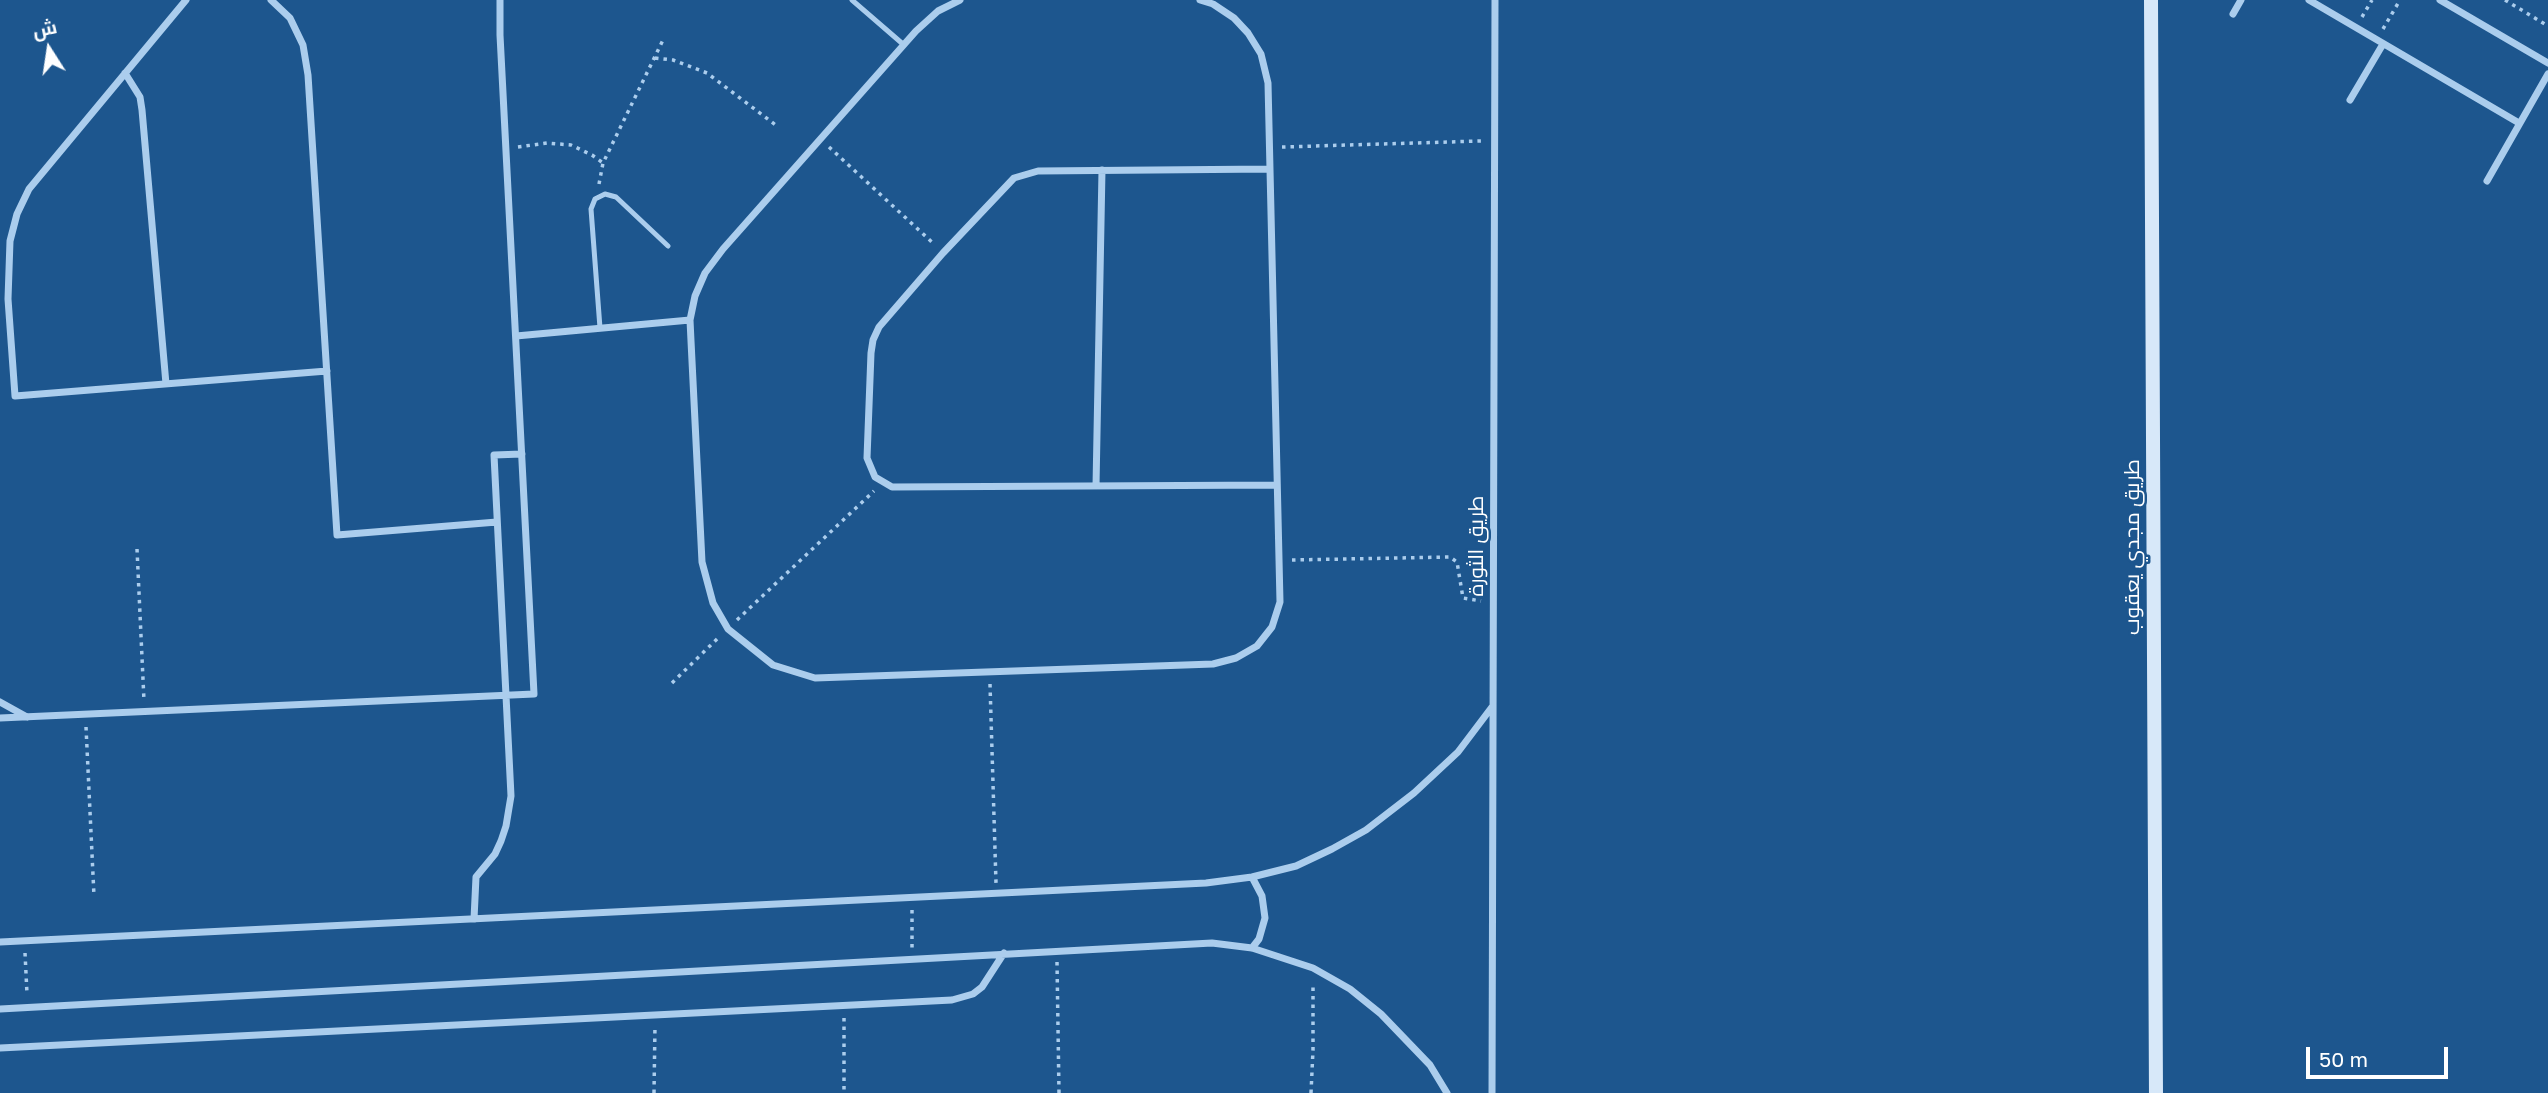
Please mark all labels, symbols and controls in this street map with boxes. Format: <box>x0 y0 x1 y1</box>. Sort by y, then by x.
north arrow <box>14 14 84 84</box>
text: ش <box>30 14 59 42</box>
street label: طريق مجدي يعقوب <box>2119 459 2145 635</box>
street label: طريق الثورة <box>1463 496 1489 596</box>
scale bar <box>2310 1034 2452 1078</box>
text: 50 m <box>2319 1046 2368 1072</box>

